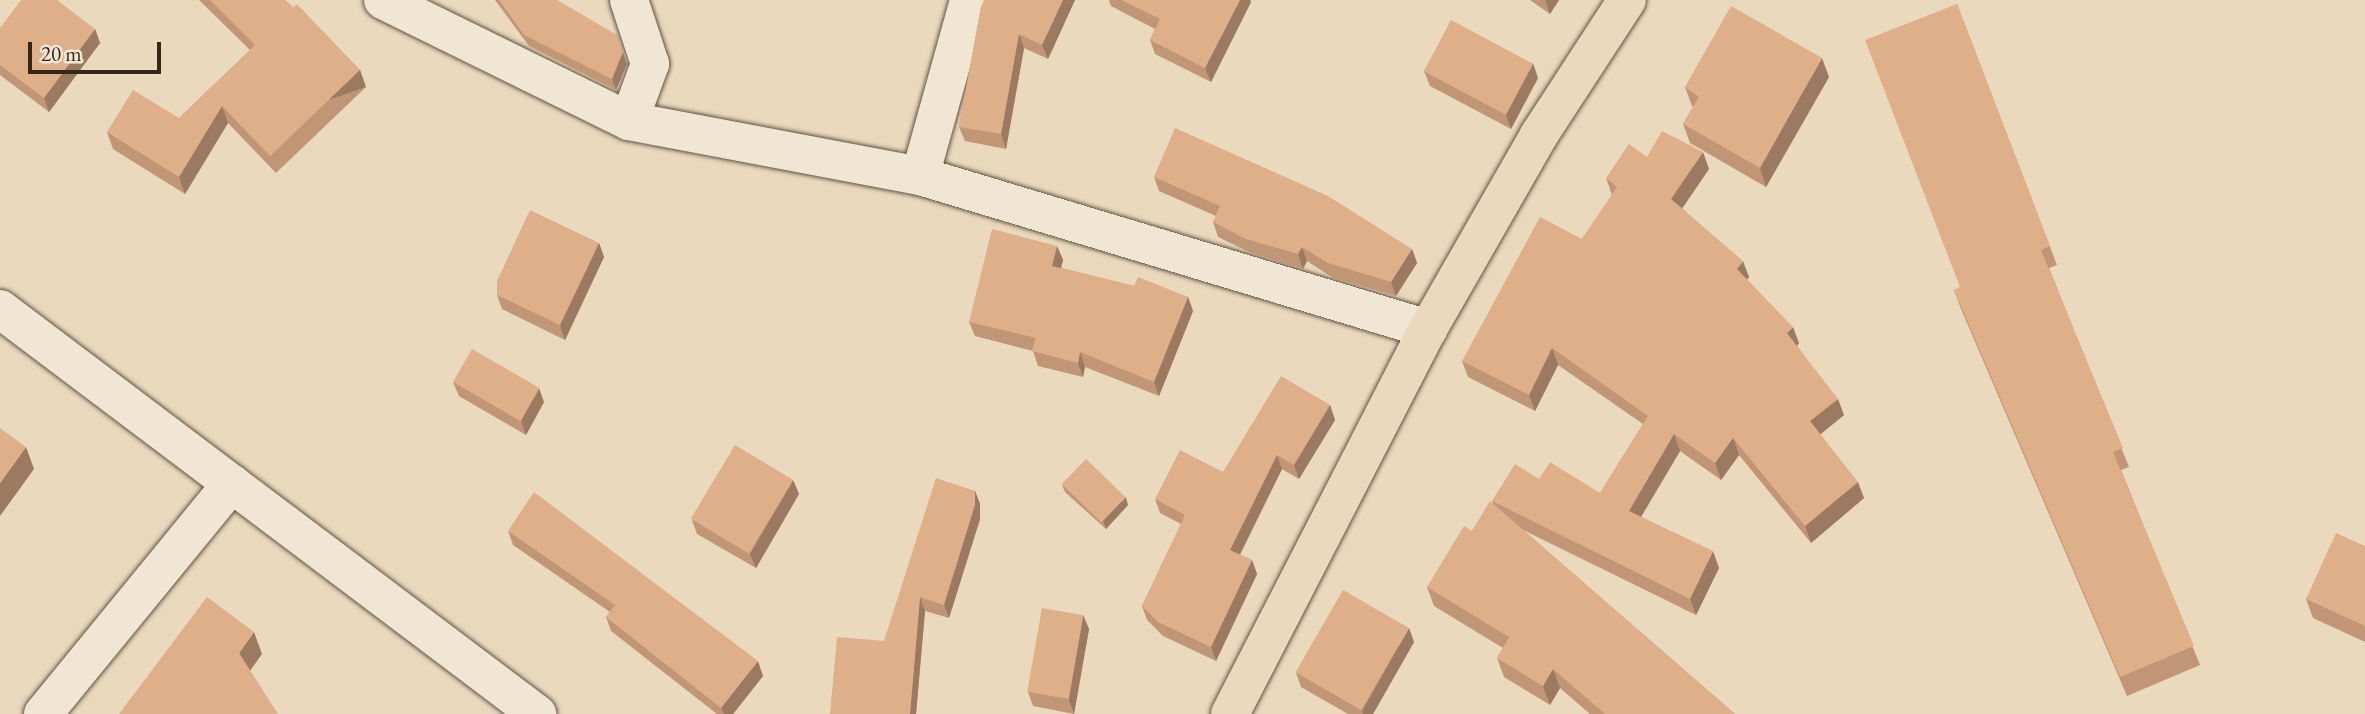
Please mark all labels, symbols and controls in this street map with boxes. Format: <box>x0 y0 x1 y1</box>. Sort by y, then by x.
scale bar <box>32 28 164 72</box>
text: 20 m <box>41 40 82 67</box>

